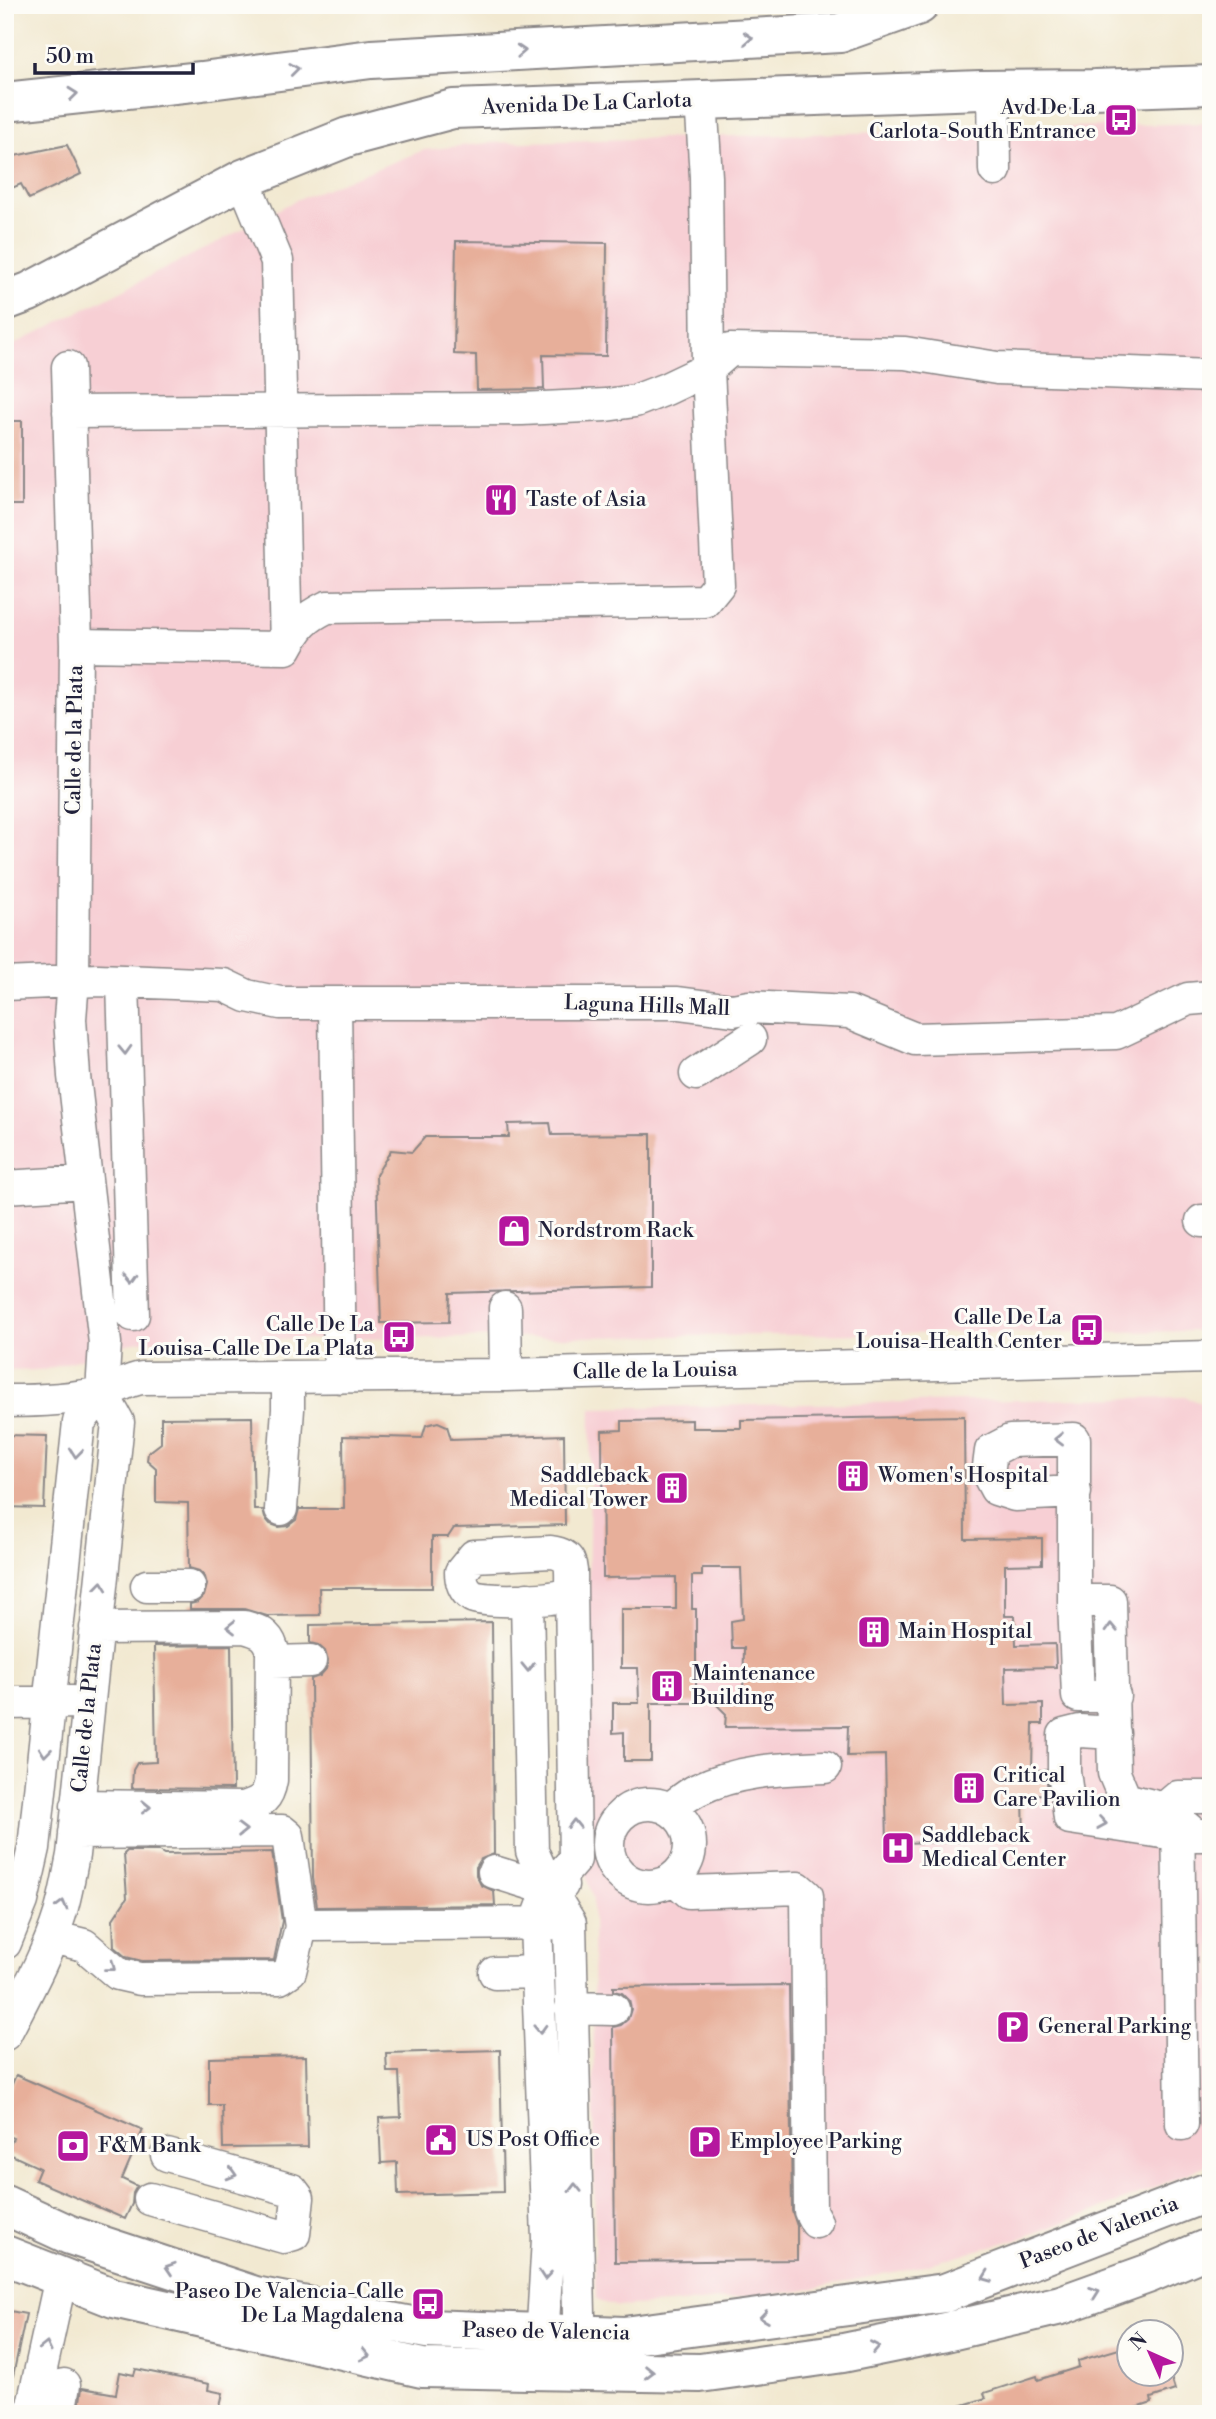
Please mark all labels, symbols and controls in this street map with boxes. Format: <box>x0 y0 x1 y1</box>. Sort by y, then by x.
one-way arrow <box>743 31 754 46</box>
scale bar <box>35 32 192 76</box>
text: 50 m <box>46 44 94 70</box>
one-way arrow <box>515 44 526 59</box>
one-way arrow <box>288 62 300 77</box>
one-way arrow <box>67 87 79 102</box>
street label: Avenida De La Carlota <box>480 87 693 121</box>
place label: Avd De La Carlota-South Entrance <box>869 95 1096 145</box>
bus stop icon: Avd De La Carlota-South Entrance <box>1102 101 1140 139</box>
restaurant icon: Taste of Asia <box>482 481 520 519</box>
place label: Taste of Asia <box>526 487 647 513</box>
street label: Calle de la Plata <box>61 664 89 815</box>
street label: Laguna Hills Mall <box>564 990 730 1022</box>
one-way arrow <box>117 1045 132 1056</box>
shop icon: Nordstrom Rack <box>495 1212 533 1250</box>
place label: Nordstrom Rack <box>538 1218 694 1244</box>
one-way arrow <box>124 1273 140 1283</box>
place label: Calle De La Louisa-Health Center <box>856 1305 1062 1355</box>
bus stop icon: Calle De La Louisa-Health Center <box>1068 1311 1106 1349</box>
place label: Calle De La Louisa-Calle De La Plata <box>139 1312 374 1362</box>
bus stop icon: Calle De La Louisa-Calle De La Plata <box>380 1318 418 1356</box>
street label: Calle de la Louisa <box>572 1357 738 1385</box>
one-way arrow <box>1053 1432 1064 1447</box>
one-way arrow <box>69 1448 84 1459</box>
building icon: Women's Hospital <box>834 1457 872 1495</box>
place label: Saddleback Medical Tower <box>510 1463 649 1513</box>
place label: Women's Hospital <box>877 1463 1048 1489</box>
building icon: Saddleback Medical Tower <box>653 1469 691 1507</box>
one-way arrow <box>93 1580 108 1591</box>
building icon: Main Hospital <box>855 1613 893 1651</box>
one-way arrow <box>225 1619 235 1635</box>
place label: Main Hospital <box>898 1619 1032 1645</box>
one-way arrow <box>1104 1622 1119 1633</box>
street label: Calle de la Plata <box>66 1642 108 1794</box>
place label: Maintenance Building <box>691 1661 815 1711</box>
one-way arrow <box>520 1663 536 1673</box>
building icon: Maintenance Building <box>648 1667 686 1705</box>
one-way arrow <box>37 1746 52 1758</box>
place label: Critical Care Pavilion <box>993 1763 1121 1813</box>
building icon: Critical Care Pavilion <box>950 1769 988 1807</box>
one-way arrow <box>141 1799 151 1815</box>
one-way arrow <box>1096 1815 1108 1830</box>
one-way arrow <box>566 1818 582 1828</box>
one-way arrow <box>237 1822 247 1838</box>
place label: Saddleback Medical Center <box>922 1823 1066 1873</box>
hospital icon: Saddleback Medical Center <box>879 1829 917 1867</box>
one-way arrow <box>54 1899 69 1911</box>
one-way arrow <box>103 1959 116 1972</box>
parking icon: General Parking <box>994 2008 1032 2046</box>
place label: General Parking <box>1038 2014 1191 2040</box>
one-way arrow <box>533 2024 548 2035</box>
public building icon: US Post Office <box>422 2121 460 2159</box>
parking icon: Employee Parking <box>686 2123 724 2161</box>
bank icon: F&M Bank <box>54 2127 92 2165</box>
place label: US Post Office <box>466 2127 600 2153</box>
place label: Employee Parking <box>730 2129 902 2155</box>
place label: F&M Bank <box>98 2133 201 2159</box>
one-way arrow <box>226 2165 238 2180</box>
one-way arrow <box>567 2182 583 2193</box>
street label: Paseo de Valencia <box>1016 2191 1182 2275</box>
one-way arrow <box>165 2262 177 2276</box>
one-way arrow <box>981 2268 993 2282</box>
one-way arrow <box>538 2270 553 2281</box>
place label: Paseo De Valencia-Calle De La Magdalena <box>175 2279 404 2329</box>
bus stop icon: Paseo De Valencia-Calle De La Magdalena <box>409 2285 447 2323</box>
one-way arrow <box>1089 2286 1101 2300</box>
one-way arrow <box>758 2309 770 2324</box>
street label: Paseo de Valencia <box>462 2318 631 2346</box>
north arrow <box>1114 2318 1184 2388</box>
text: N <box>1125 2328 1152 2355</box>
one-way arrow <box>869 2340 881 2355</box>
one-way arrow <box>37 2341 52 2353</box>
one-way arrow <box>359 2347 371 2362</box>
one-way arrow <box>644 2364 655 2379</box>

